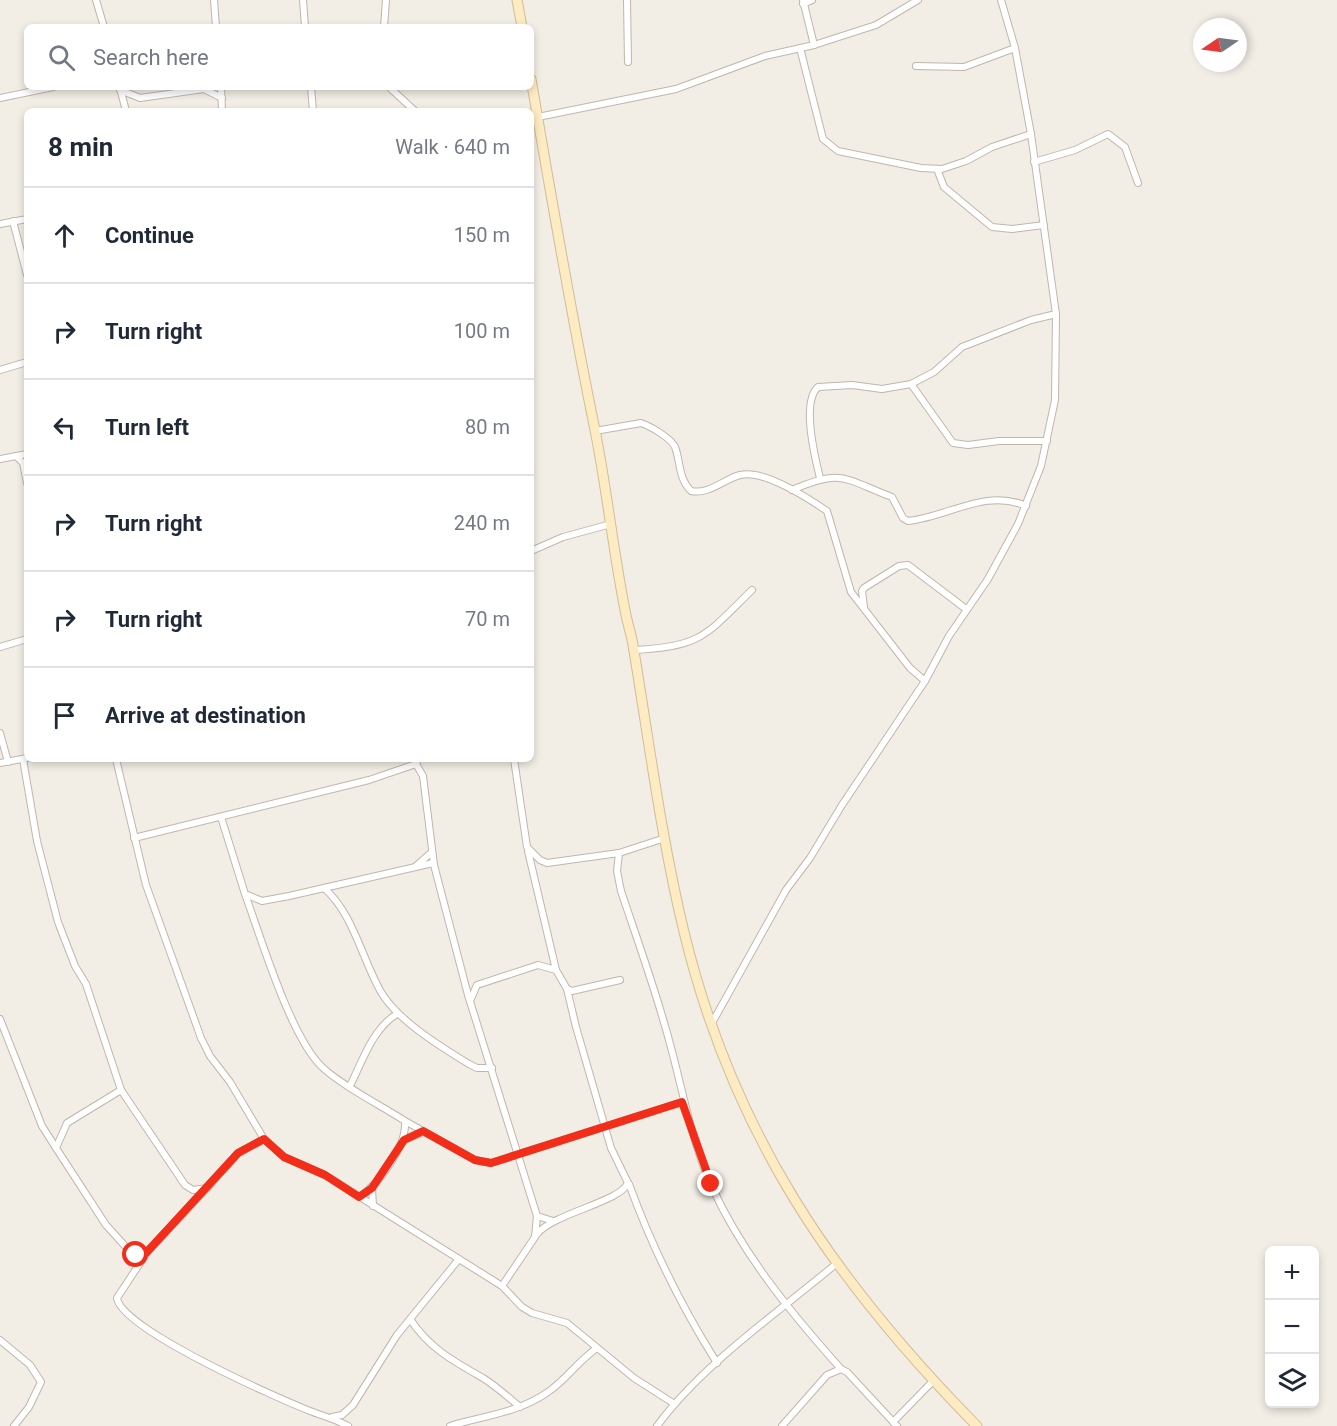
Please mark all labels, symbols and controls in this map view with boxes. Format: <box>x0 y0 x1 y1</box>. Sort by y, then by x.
north arrow <box>1193 18 1247 72</box>
search box <box>24 24 534 90</box>
icon: search <box>45 41 78 74</box>
text: Search here <box>93 45 209 70</box>
text: 8 min <box>48 132 113 162</box>
text: Walk · 640 m <box>395 135 510 159</box>
icon: ahead <box>48 219 81 252</box>
text: Continue <box>105 223 194 248</box>
text: 150 m <box>454 223 510 247</box>
icon: right <box>48 315 81 348</box>
text: Turn right <box>105 319 202 344</box>
text: 100 m <box>454 319 510 343</box>
icon: left <box>48 411 81 444</box>
text: Turn left <box>105 415 189 440</box>
text: 80 m <box>465 415 510 439</box>
icon: right <box>48 507 81 540</box>
text: Turn right <box>105 511 202 536</box>
text: 240 m <box>454 511 510 535</box>
icon: right <box>48 603 81 636</box>
text: Turn right <box>105 607 202 632</box>
text: 70 m <box>465 607 510 631</box>
icon: arrive <box>48 699 81 732</box>
text: Arrive at destination <box>105 703 306 728</box>
route end <box>697 1170 723 1196</box>
route start <box>122 1241 148 1267</box>
map controls <box>1265 1246 1319 1408</box>
button: + <box>1265 1246 1319 1300</box>
button: − <box>1265 1300 1319 1354</box>
button: layers <box>1265 1354 1319 1408</box>

